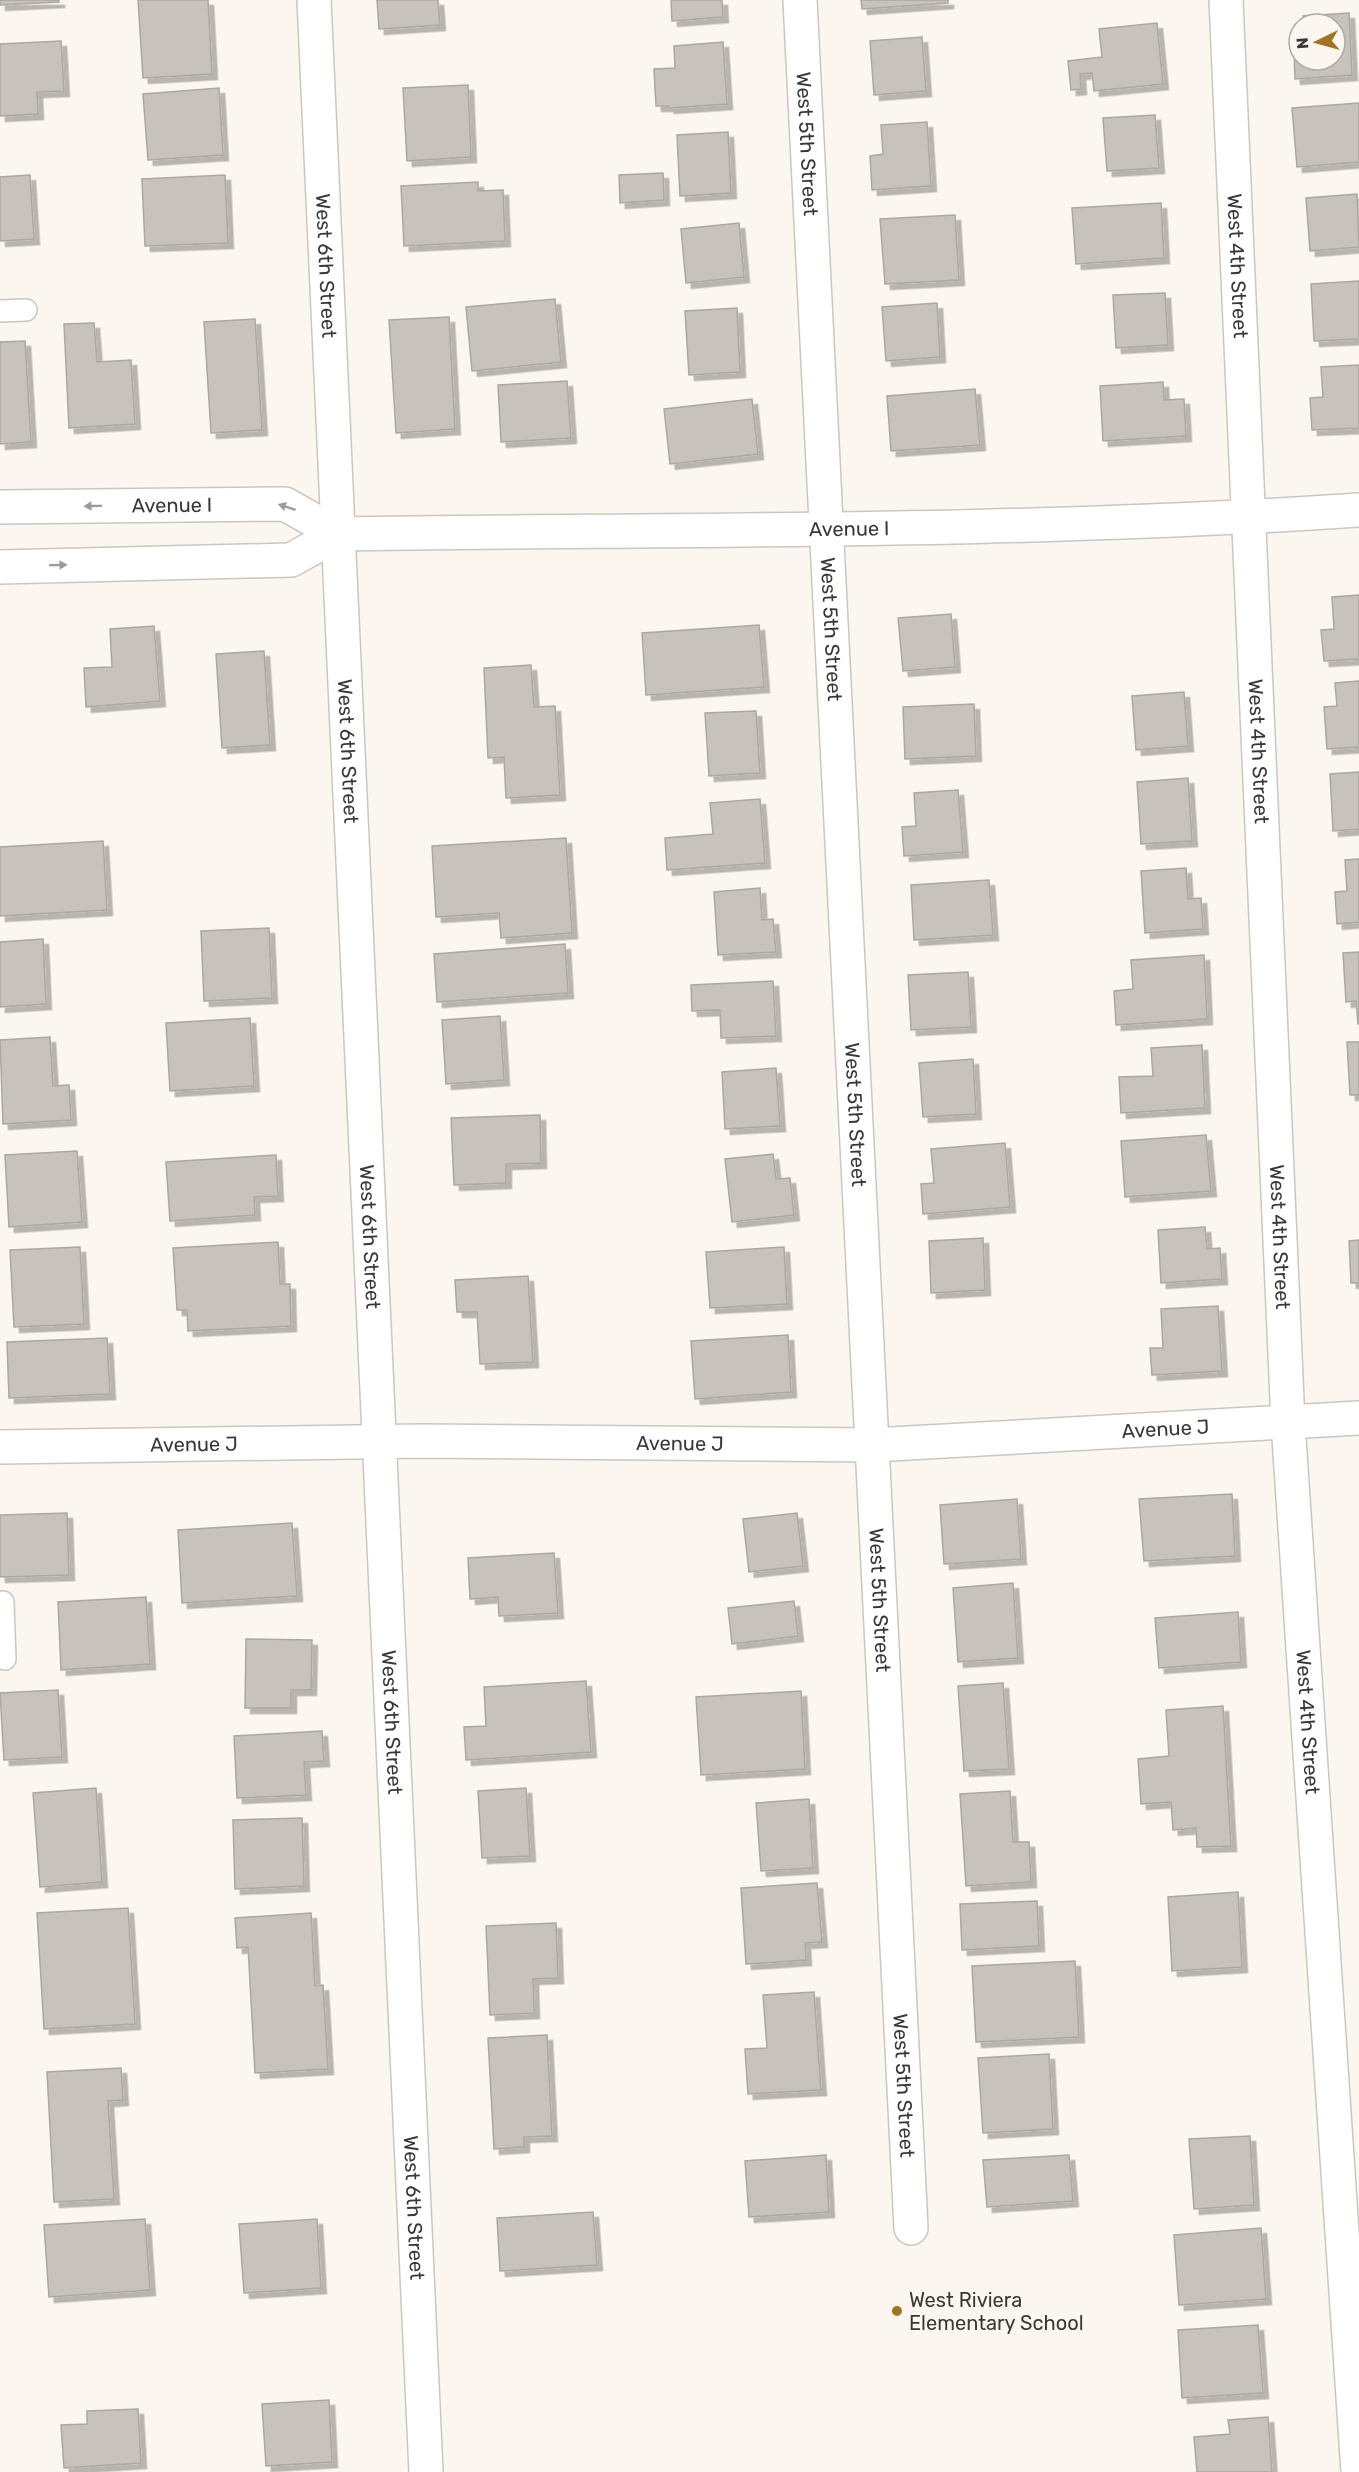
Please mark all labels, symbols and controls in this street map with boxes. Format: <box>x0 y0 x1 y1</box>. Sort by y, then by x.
north arrow <box>1287 12 1347 72</box>
text: N <box>1293 37 1313 50</box>
street label: West 5th Street <box>792 71 823 217</box>
street label: West 6th Street <box>311 193 341 339</box>
street label: West 4th Street <box>1222 193 1253 339</box>
street label: Avenue I <box>132 493 212 518</box>
one-way arrow <box>83 501 102 511</box>
one-way arrow <box>277 502 295 511</box>
street label: Avenue I <box>809 516 890 541</box>
street label: West 5th Street <box>816 557 847 702</box>
one-way arrow <box>49 561 68 570</box>
street label: West 6th Street <box>333 678 363 824</box>
street label: West 4th Street <box>1244 678 1274 824</box>
street label: West 5th Street <box>840 1042 871 1188</box>
street label: West 6th Street <box>355 1164 385 1310</box>
street label: West 4th Street <box>1265 1164 1295 1310</box>
street label: Avenue J <box>1121 1414 1210 1443</box>
street label: Avenue J <box>636 1431 724 1456</box>
street label: Avenue J <box>150 1432 238 1457</box>
street label: West 5th Street <box>864 1527 895 1673</box>
street label: West 6th Street <box>377 1649 407 1795</box>
street label: West 4th Street <box>1291 1649 1325 1795</box>
street label: West 5th Street <box>888 2013 919 2158</box>
street label: West 6th Street <box>399 2135 429 2281</box>
place label: West Riviera Elementary School <box>909 2288 1084 2335</box>
marker: West Riviera Elementary School <box>890 2304 904 2318</box>

